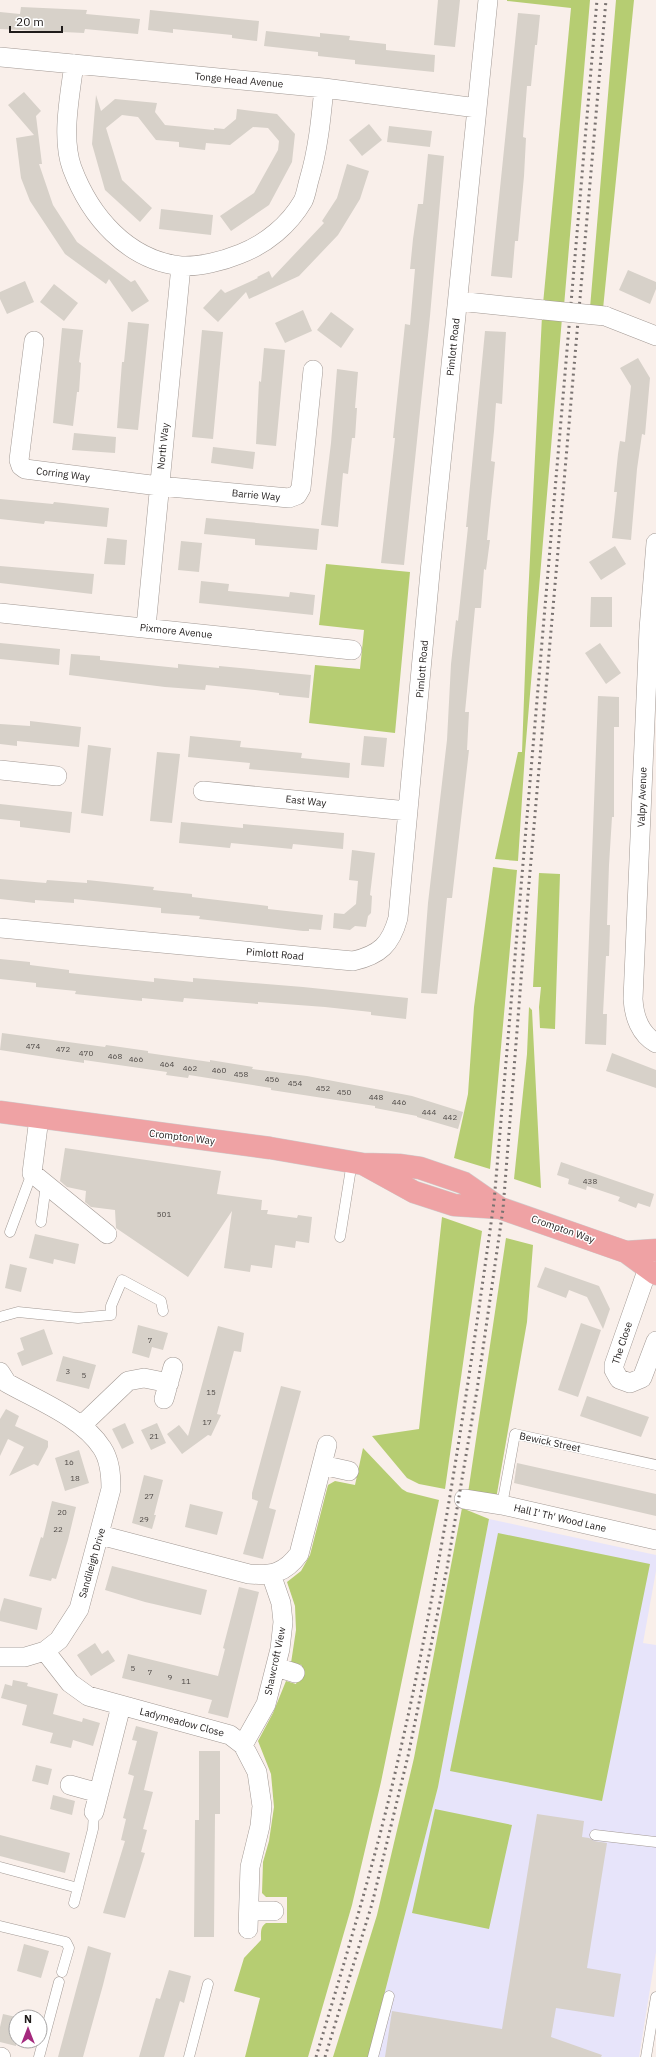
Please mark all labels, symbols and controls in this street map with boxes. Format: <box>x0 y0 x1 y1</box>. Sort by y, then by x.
scale bar <box>10 8 62 34</box>
text: 20 m <box>16 14 44 29</box>
street label: Tonge Head Avenue <box>194 70 284 90</box>
street label: Pimlott Road <box>444 318 462 376</box>
street label: North Way <box>154 422 172 470</box>
street label: Corring Way <box>35 464 91 484</box>
street label: Barrie Way <box>231 486 281 504</box>
street label: Pixmore Avenue <box>139 621 213 641</box>
street label: Pimlott Road <box>413 640 431 698</box>
street label: Valpy Avenue <box>634 766 650 827</box>
street label: East Way <box>285 792 327 810</box>
street label: Pimlott Road <box>246 945 304 963</box>
house number: 474 <box>26 1041 40 1051</box>
house number: 472 <box>56 1044 70 1054</box>
house number: 470 <box>79 1048 93 1058</box>
house number: 468 <box>108 1051 122 1061</box>
house number: 466 <box>129 1054 143 1064</box>
house number: 464 <box>160 1059 174 1069</box>
house number: 462 <box>183 1063 197 1073</box>
house number: 460 <box>212 1065 226 1075</box>
house number: 458 <box>234 1069 248 1079</box>
house number: 456 <box>265 1074 279 1084</box>
house number: 454 <box>288 1078 302 1088</box>
house number: 452 <box>316 1083 330 1093</box>
house number: 450 <box>337 1087 351 1097</box>
house number: 448 <box>369 1092 383 1102</box>
house number: 446 <box>392 1097 406 1107</box>
house number: 444 <box>422 1107 436 1117</box>
house number: 442 <box>443 1112 457 1122</box>
street label: Crompton Way <box>148 1127 216 1147</box>
house number: 438 <box>583 1176 597 1186</box>
house number: 501 <box>157 1209 171 1219</box>
street label: Crompton Way <box>530 1212 596 1246</box>
street label: The Close <box>609 1320 635 1366</box>
house number: 7 <box>148 1335 153 1345</box>
house number: 3 <box>66 1366 71 1376</box>
house number: 5 <box>82 1370 87 1380</box>
house number: 15 <box>206 1387 216 1397</box>
house number: 17 <box>202 1417 212 1427</box>
street label: Bewick Street <box>518 1429 582 1455</box>
house number: 21 <box>149 1431 159 1441</box>
house number: 16 <box>64 1457 74 1467</box>
house number: 18 <box>70 1473 80 1483</box>
house number: 27 <box>144 1491 154 1501</box>
street label: Hall I' Th' Wood Lane <box>512 1501 608 1535</box>
house number: 20 <box>57 1507 67 1517</box>
house number: 29 <box>139 1514 149 1524</box>
house number: 22 <box>53 1524 63 1534</box>
street label: Sandileigh Drive <box>76 1526 108 1600</box>
street label: Shawcroft View <box>261 1625 289 1696</box>
house number: 5 <box>131 1663 136 1673</box>
house number: 7 <box>148 1667 153 1677</box>
house number: 9 <box>168 1672 173 1682</box>
house number: 11 <box>181 1676 191 1686</box>
street label: Ladymeadow Close <box>138 1704 226 1740</box>
north arrow <box>8 2009 48 2049</box>
text: N <box>24 2012 32 2026</box>

